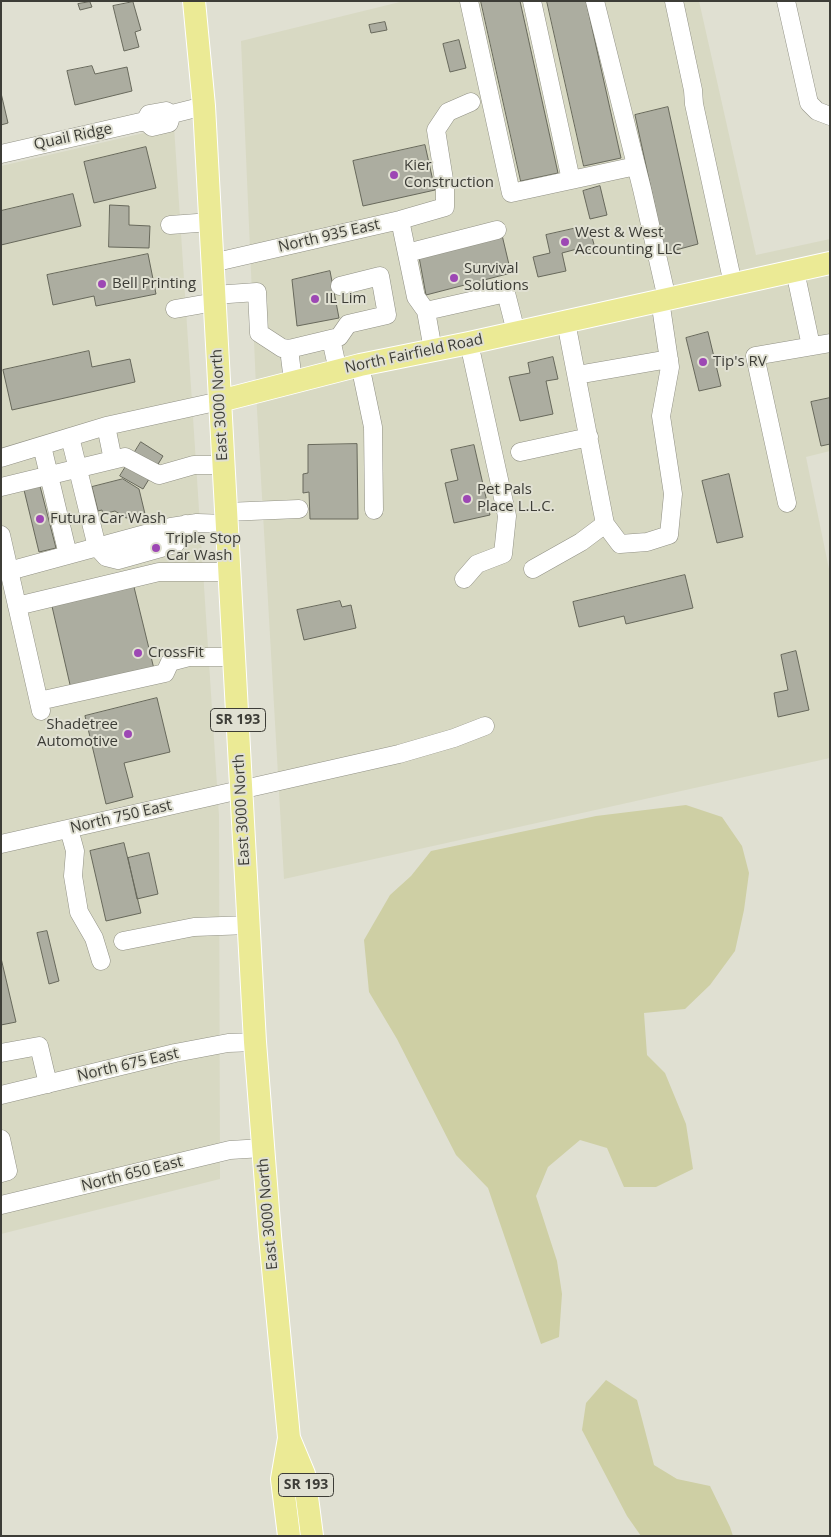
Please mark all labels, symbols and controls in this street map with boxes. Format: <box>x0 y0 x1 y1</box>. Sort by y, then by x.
street label: Quail Ridge <box>32 120 114 154</box>
place label: Kier Construction <box>404 157 494 192</box>
marker: Kier Construction <box>388 169 400 181</box>
street label: North 935 East <box>276 216 382 256</box>
place label: West & West Accounting LLC <box>575 224 682 259</box>
marker: West & West Accounting LLC <box>559 236 571 248</box>
place label: Survival Solutions <box>464 260 529 295</box>
marker: Survival Solutions <box>448 272 460 284</box>
place label: Bell Printing <box>112 275 196 293</box>
marker: Bell Printing <box>96 278 108 290</box>
place label: IL Lim <box>325 290 366 308</box>
marker: IL Lim <box>309 293 321 305</box>
street label: North Fairfield Road <box>343 331 485 377</box>
street label: East 3000 North <box>208 348 232 462</box>
place label: Tip's RV <box>713 353 767 371</box>
marker: Tip's RV <box>697 356 709 368</box>
place label: Pet Pals Place L.L.C. <box>477 481 555 516</box>
marker: Pet Pals Place L.L.C. <box>461 493 473 505</box>
place label: Futura Car Wash <box>50 510 166 528</box>
marker: Futura Car Wash <box>34 513 46 525</box>
place label: Triple Stop Car Wash <box>166 530 241 565</box>
marker: Triple Stop Car Wash <box>150 542 162 554</box>
place label: CrossFit <box>148 644 204 662</box>
marker: CrossFit <box>132 647 144 659</box>
road number: SR 193 <box>210 708 266 732</box>
place label: Shadetree Automotive <box>37 716 118 751</box>
marker: Shadetree Automotive <box>122 728 134 740</box>
street label: East 3000 North <box>230 753 254 867</box>
street label: North 750 East <box>68 797 174 837</box>
street label: North 675 East <box>75 1045 181 1085</box>
street label: North 650 East <box>80 1153 184 1195</box>
street label: East 3000 North <box>254 1157 282 1271</box>
road number: SR 193 <box>278 1474 334 1496</box>

